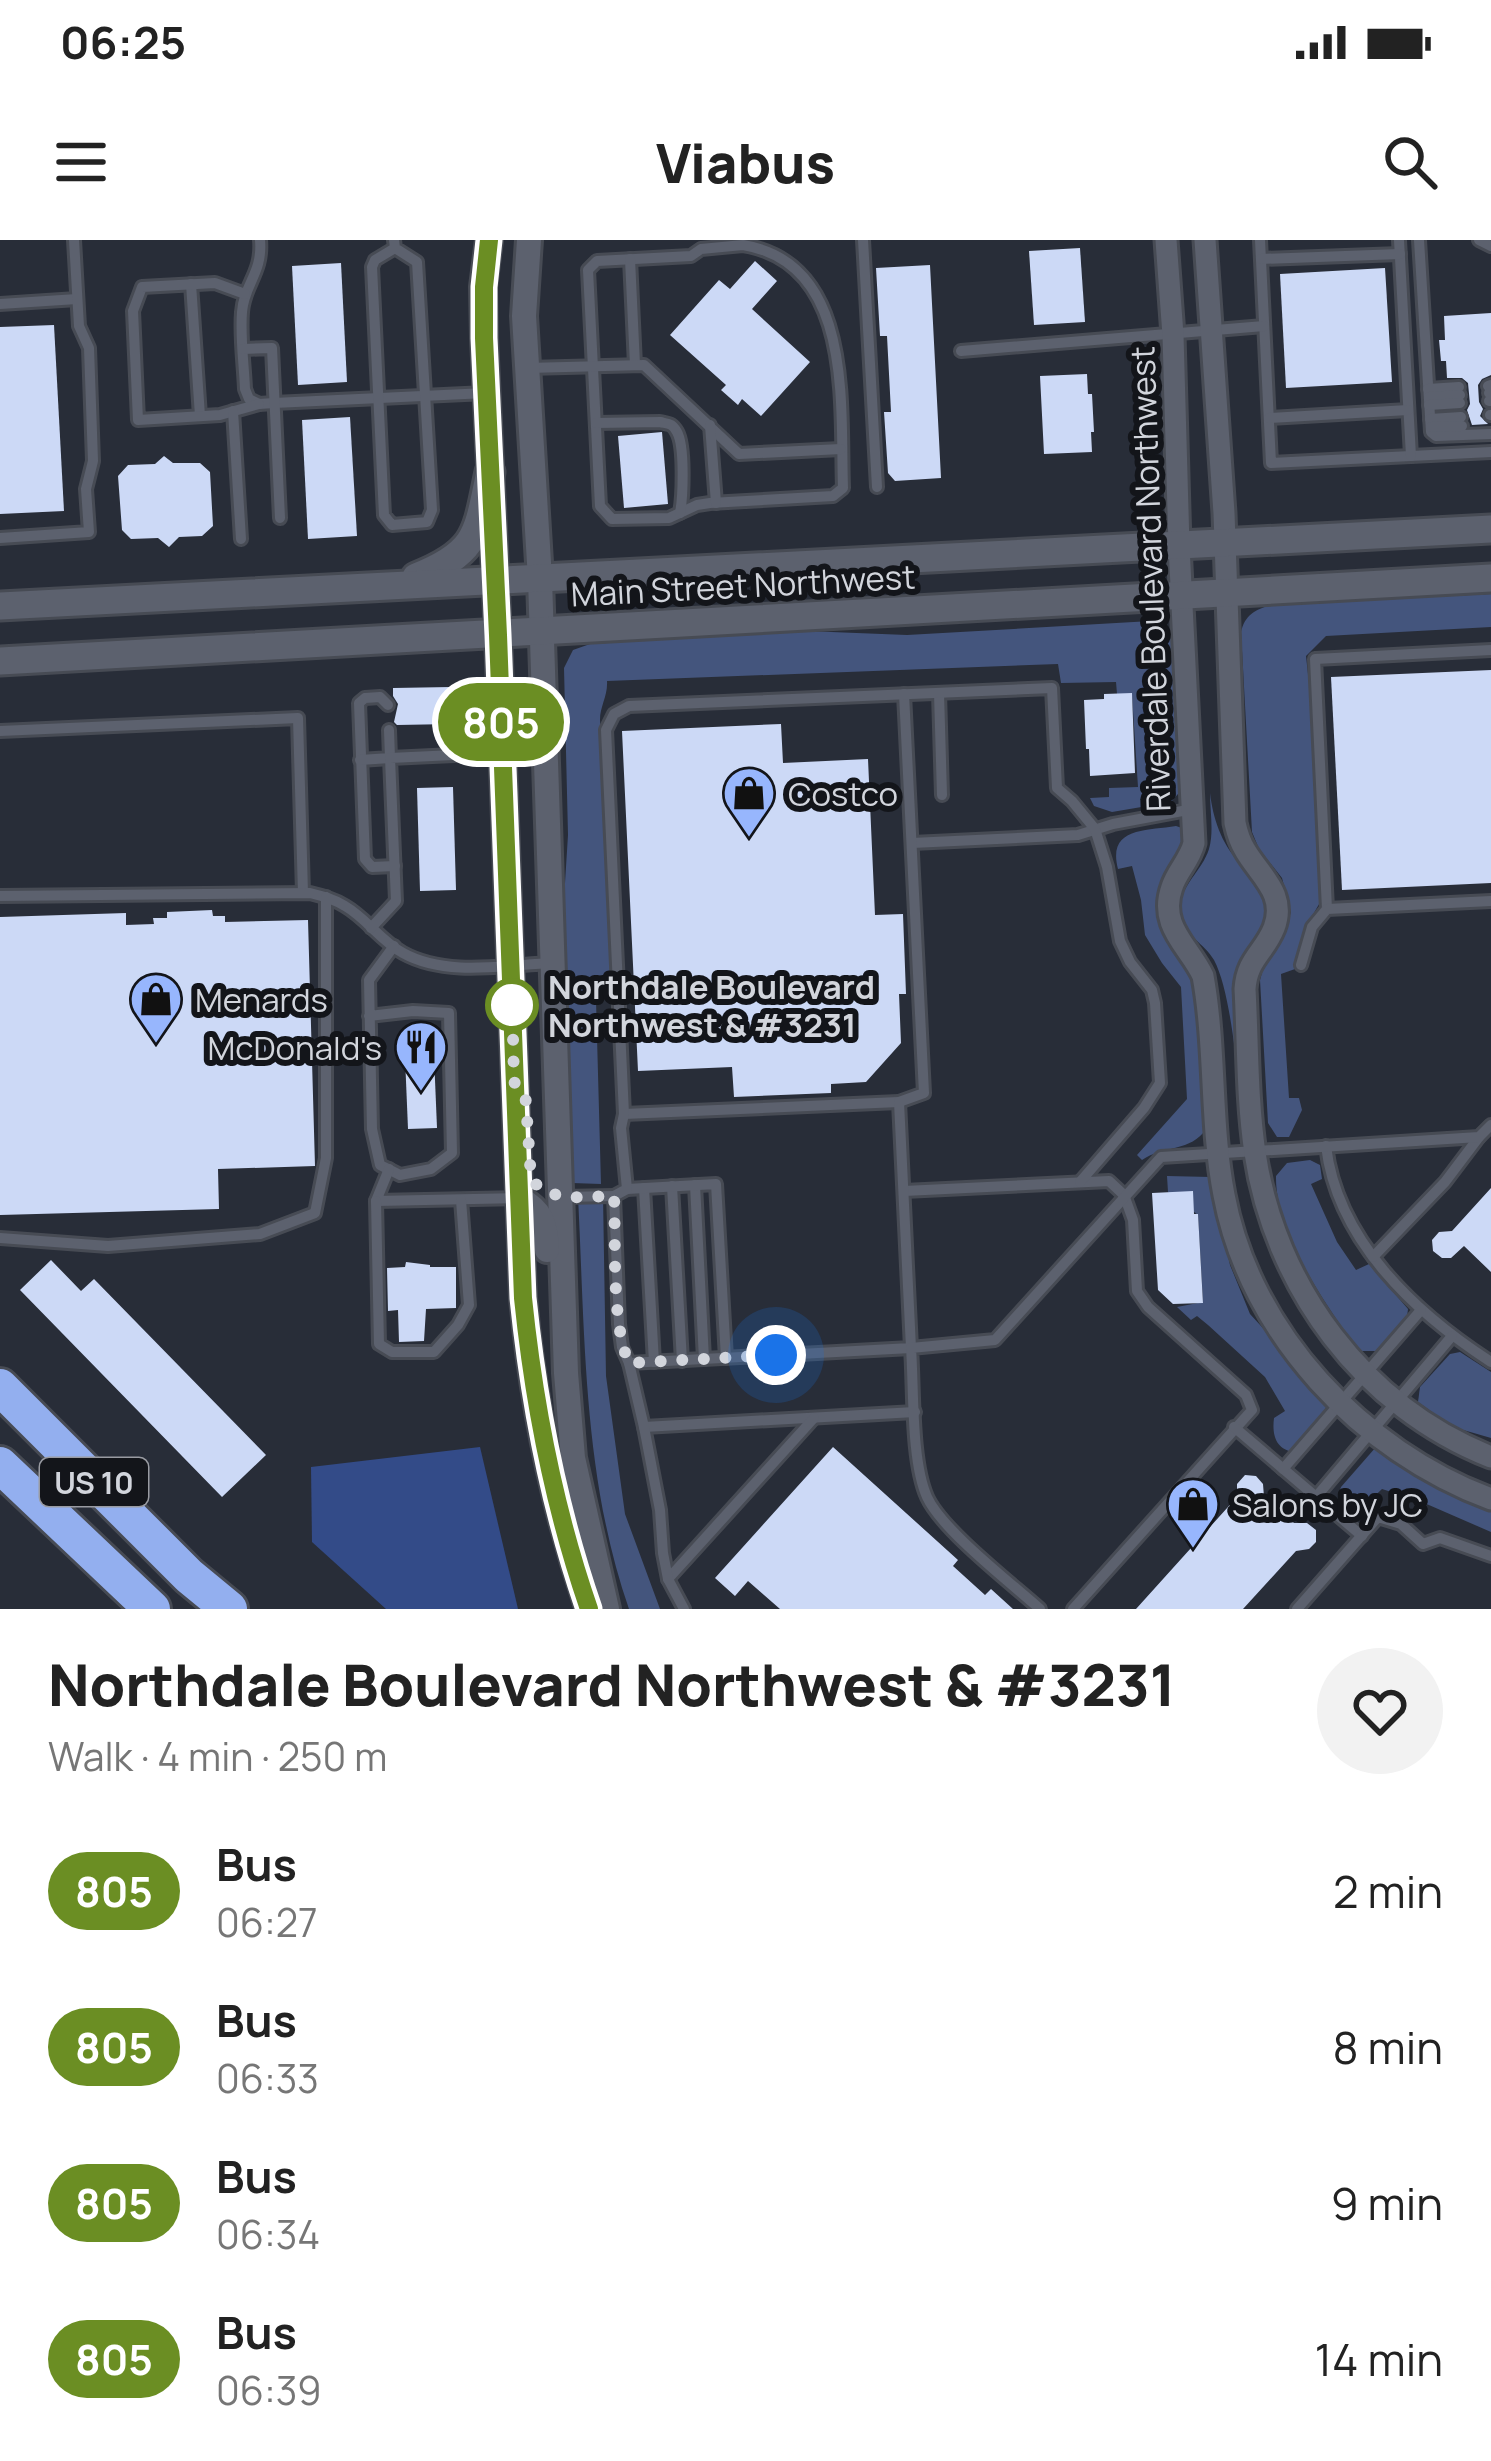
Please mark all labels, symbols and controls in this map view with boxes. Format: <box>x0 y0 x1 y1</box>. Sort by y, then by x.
text: 06:25 <box>60 11 186 73</box>
text: Viabus <box>656 125 835 199</box>
icon: menu <box>48 129 114 195</box>
icon: search <box>1377 129 1443 195</box>
street label: Riverdale Boulevard Northwest <box>1119 345 1181 813</box>
street label: Main Street Northwest <box>570 554 916 616</box>
line badge: 805 <box>432 683 570 761</box>
text: 805 <box>462 693 540 751</box>
shop icon: Costco <box>721 765 777 839</box>
place label: Costco <box>788 771 898 816</box>
place label: Northdale Boulevard Northwest & #3231 <box>548 964 875 1047</box>
shop icon: Menards <box>128 971 184 1045</box>
place label: Menards <box>195 977 328 1022</box>
marker: Northdale Boulevard Northwest & #3231 <box>487 980 537 1030</box>
restaurant icon: McDonald's <box>393 1019 449 1093</box>
place label: McDonald's <box>207 1025 382 1070</box>
your location <box>746 1325 806 1385</box>
road number: US 10 <box>40 1458 148 1506</box>
shop icon: Salons by JC <box>1165 1476 1221 1550</box>
place label: Salons by JC <box>1232 1482 1423 1527</box>
text: Northdale Boulevard Northwest & #3231 <box>48 1645 1176 1723</box>
button: heart <box>1317 1648 1443 1774</box>
text: Walk · 4 min · 250 m <box>48 1729 387 1783</box>
text: Bus <box>216 1833 297 1895</box>
text: 2 min <box>1333 1860 1443 1922</box>
text: 805 <box>75 1862 153 1920</box>
text: 06:27 <box>216 1895 317 1949</box>
text: Bus <box>216 1989 297 2051</box>
text: 8 min <box>1332 2016 1443 2078</box>
text: 805 <box>75 2018 153 2076</box>
text: 06:33 <box>216 2051 319 2105</box>
text: Bus <box>216 2145 297 2207</box>
text: 9 min <box>1331 2172 1443 2234</box>
text: 805 <box>75 2174 153 2232</box>
text: 06:34 <box>216 2207 320 2261</box>
text: Bus <box>216 2301 297 2363</box>
text: 14 min <box>1315 2328 1443 2390</box>
text: 805 <box>75 2330 153 2388</box>
text: 06:39 <box>216 2363 321 2417</box>

